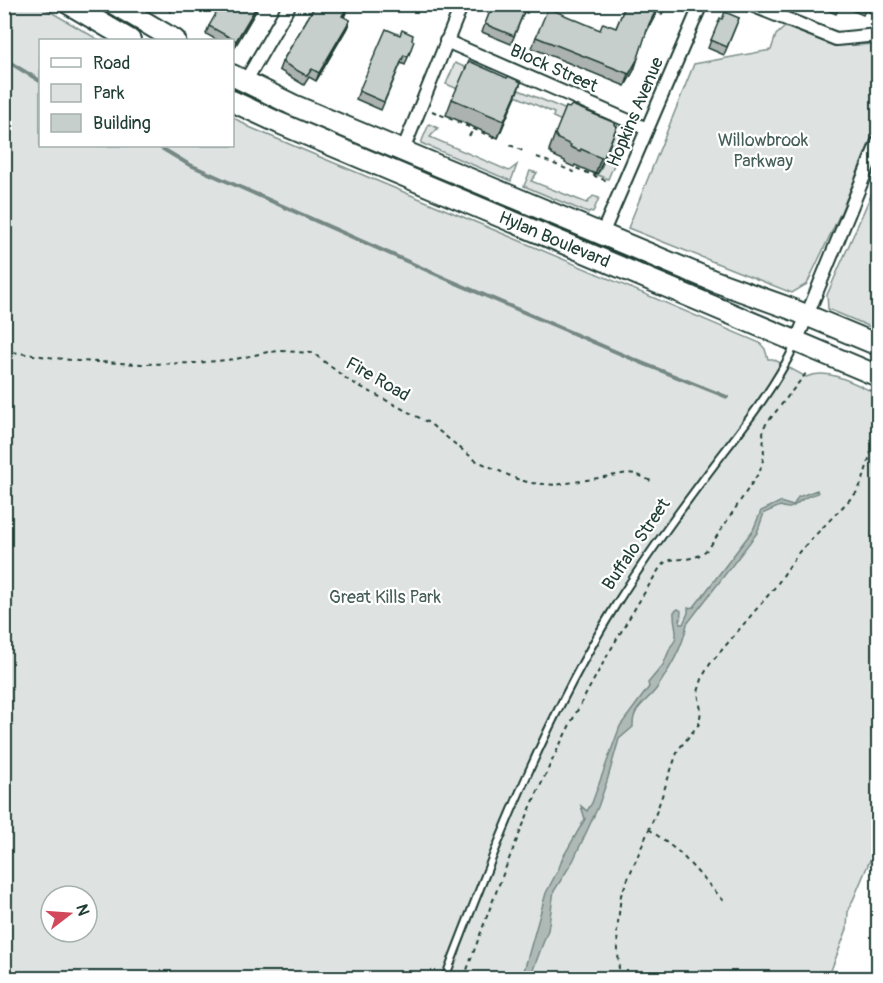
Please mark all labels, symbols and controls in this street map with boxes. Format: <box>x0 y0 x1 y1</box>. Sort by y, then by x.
legend <box>39 39 234 147</box>
street label: Block Street <box>506 39 602 98</box>
text: Road <box>93 52 130 75</box>
street label: Hopkins Avenue <box>602 54 669 171</box>
text: Park <box>93 82 125 105</box>
text: Building <box>93 112 151 135</box>
park label: Willowbrook Parkway <box>718 129 809 173</box>
street label: Hylan Boulevard <box>495 206 614 274</box>
street label: Fire Road <box>342 352 414 407</box>
street label: Buffalo Street <box>597 493 676 595</box>
park label: Great Kills Park <box>329 586 441 609</box>
north arrow <box>39 884 99 944</box>
text: N <box>71 902 94 918</box>

